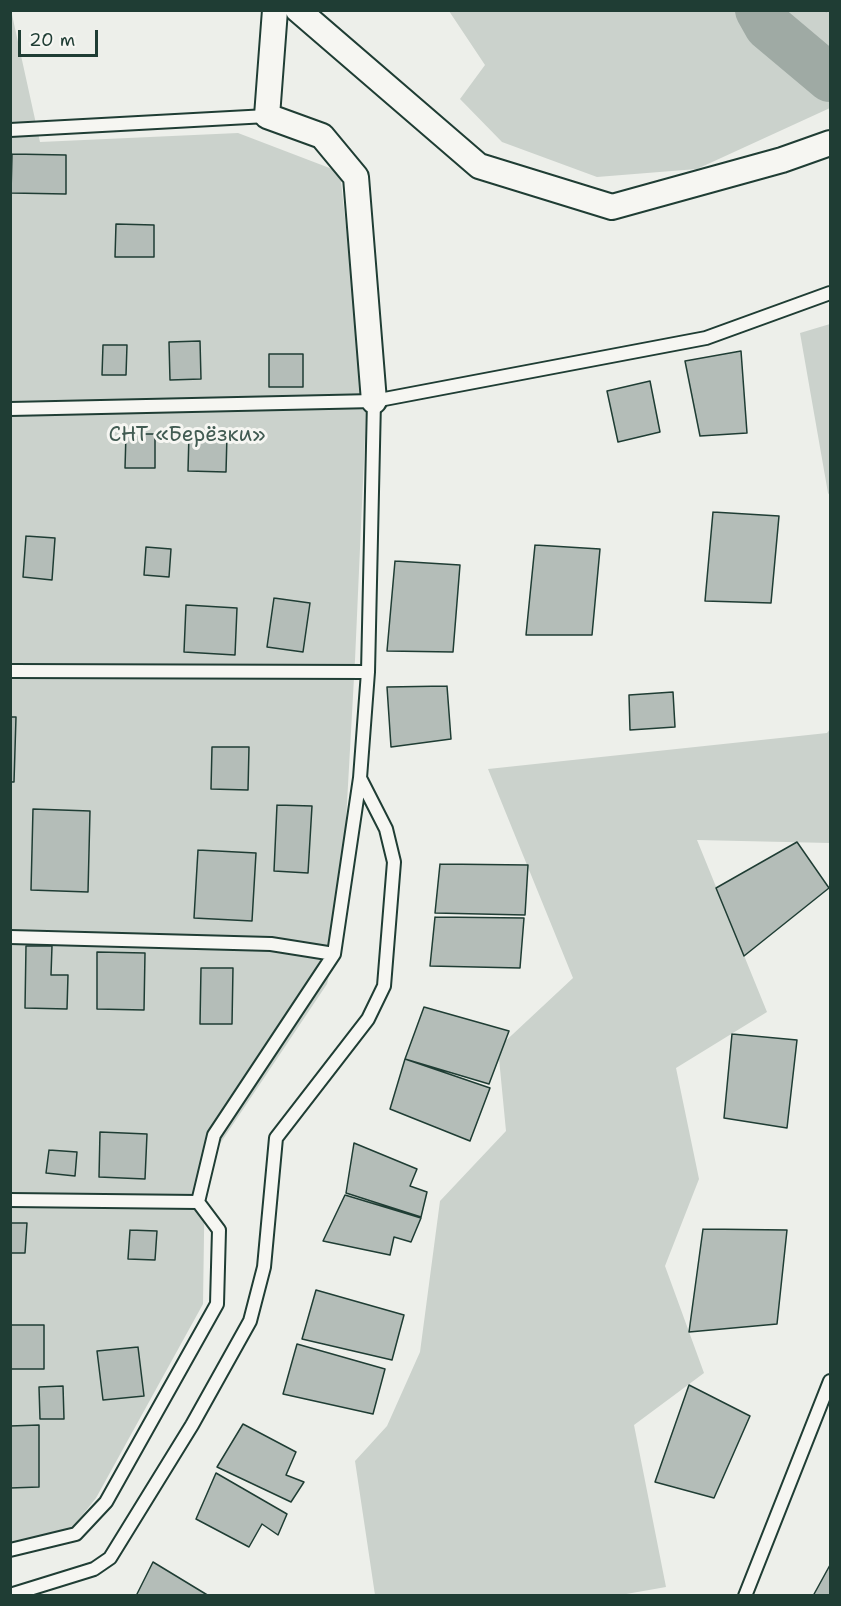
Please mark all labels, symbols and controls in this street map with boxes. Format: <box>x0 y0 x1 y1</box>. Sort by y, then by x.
scale bar <box>21 18 100 56</box>
text: 20 m <box>29 28 75 52</box>
park label: СНТ «Берёзки» <box>109 423 265 449</box>

